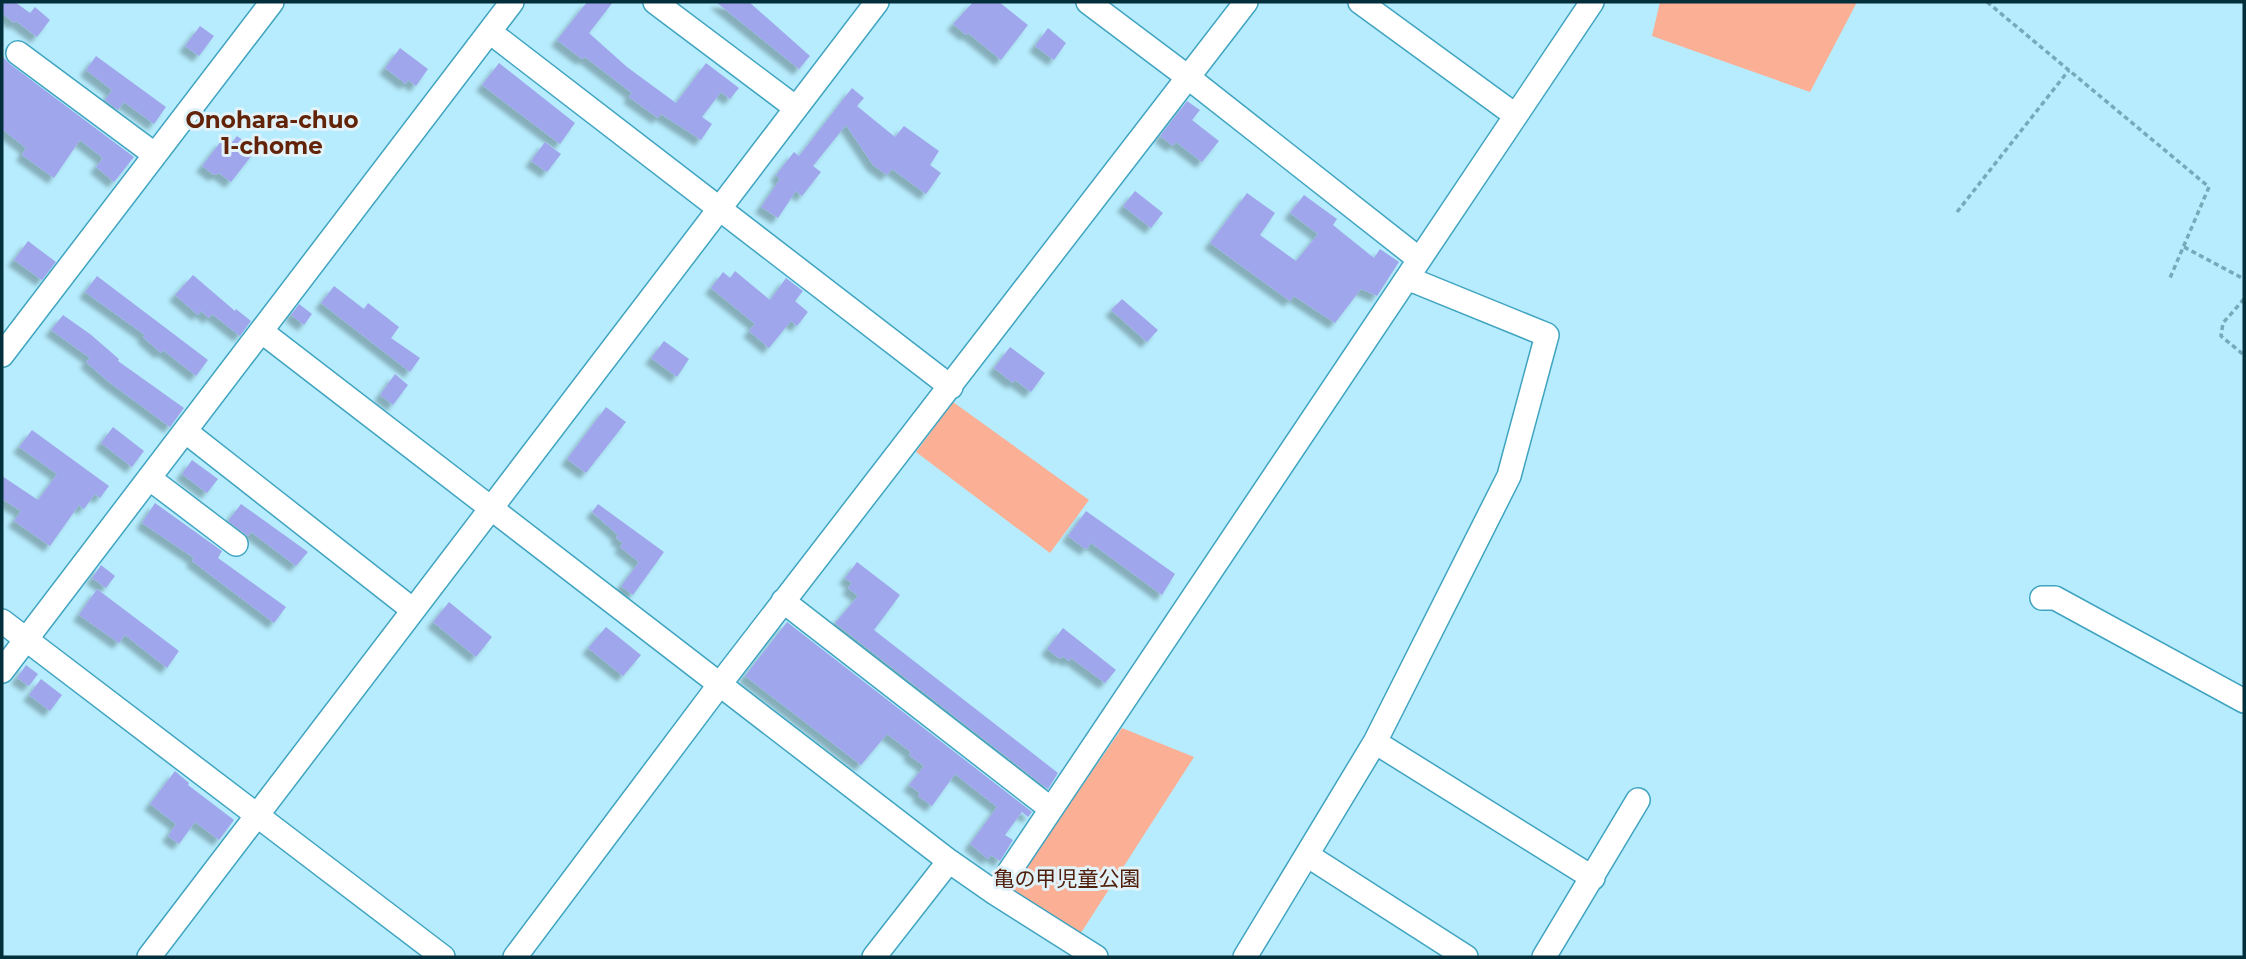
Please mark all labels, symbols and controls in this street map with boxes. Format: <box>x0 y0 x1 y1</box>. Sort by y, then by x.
district label: Onohara-chuo 1-chome <box>185 106 359 160</box>
park label: 亀の甲児童公園 <box>994 866 1141 891</box>

